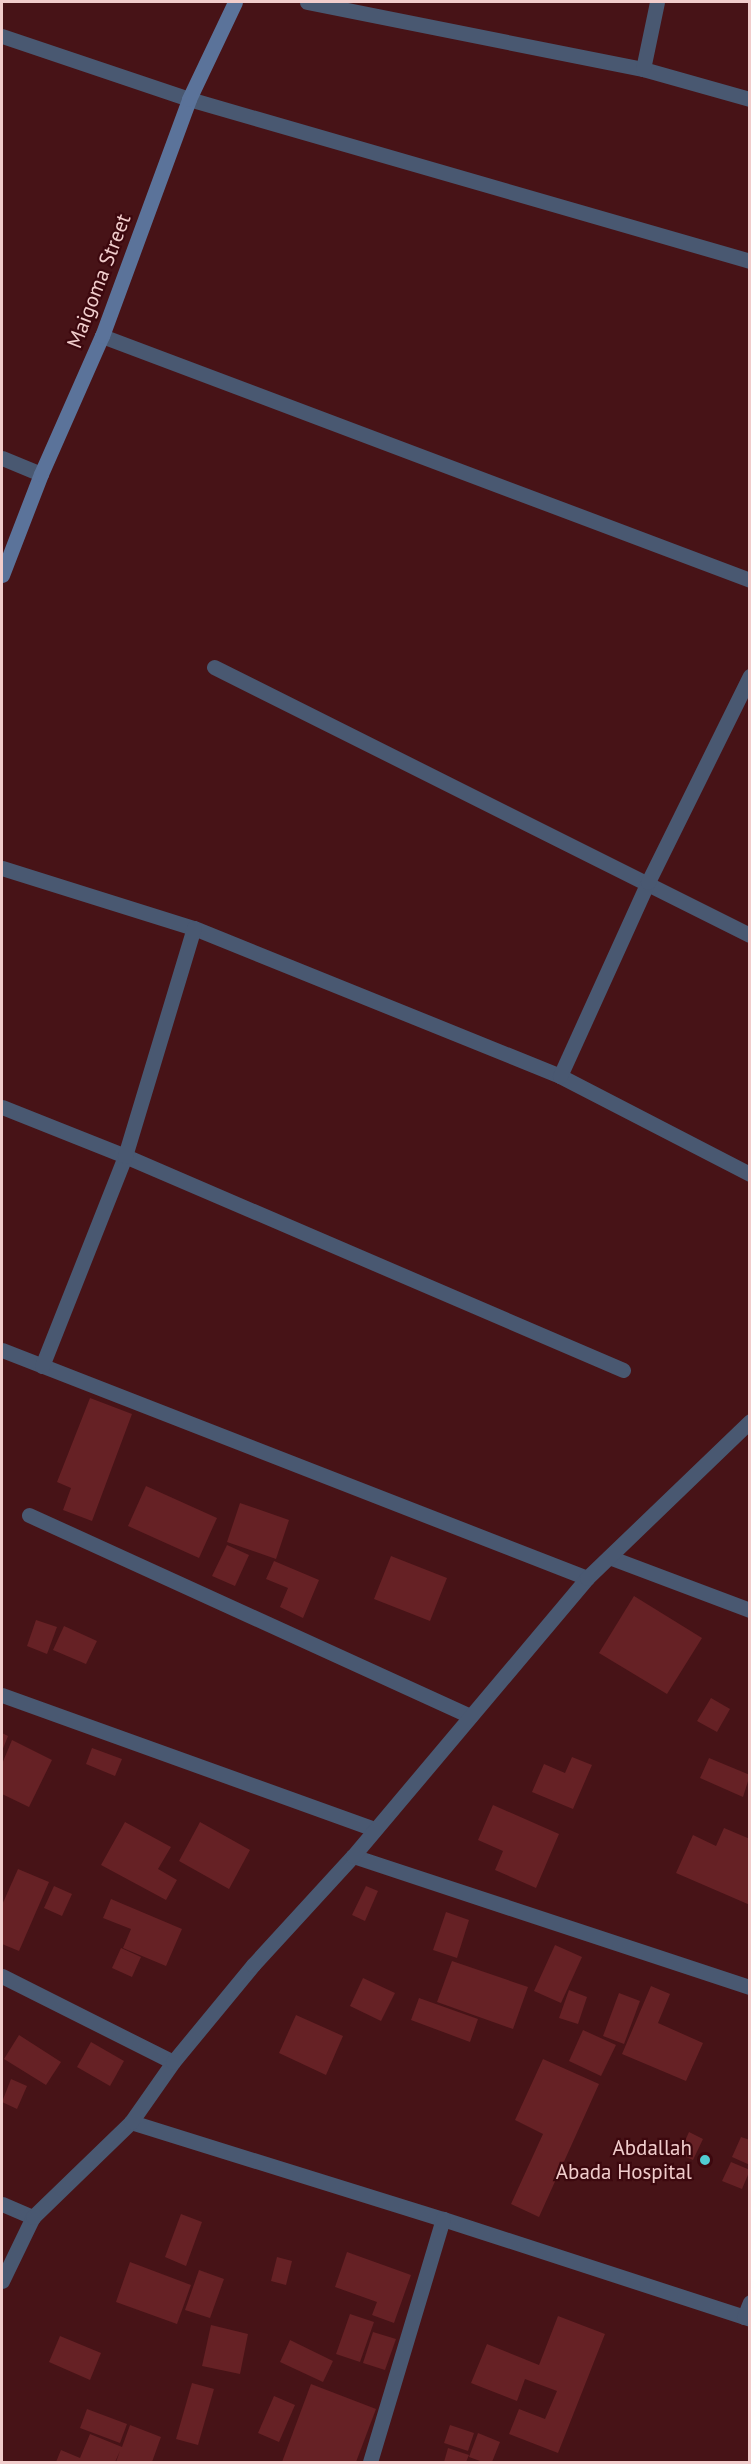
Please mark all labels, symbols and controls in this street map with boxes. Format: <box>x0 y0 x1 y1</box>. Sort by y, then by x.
street label: Maigoma Street <box>62 210 136 352</box>
place label: Abdallah Abada Hospital <box>556 2135 692 2185</box>
marker: Abdallah Abada Hospital <box>696 2151 714 2169</box>

